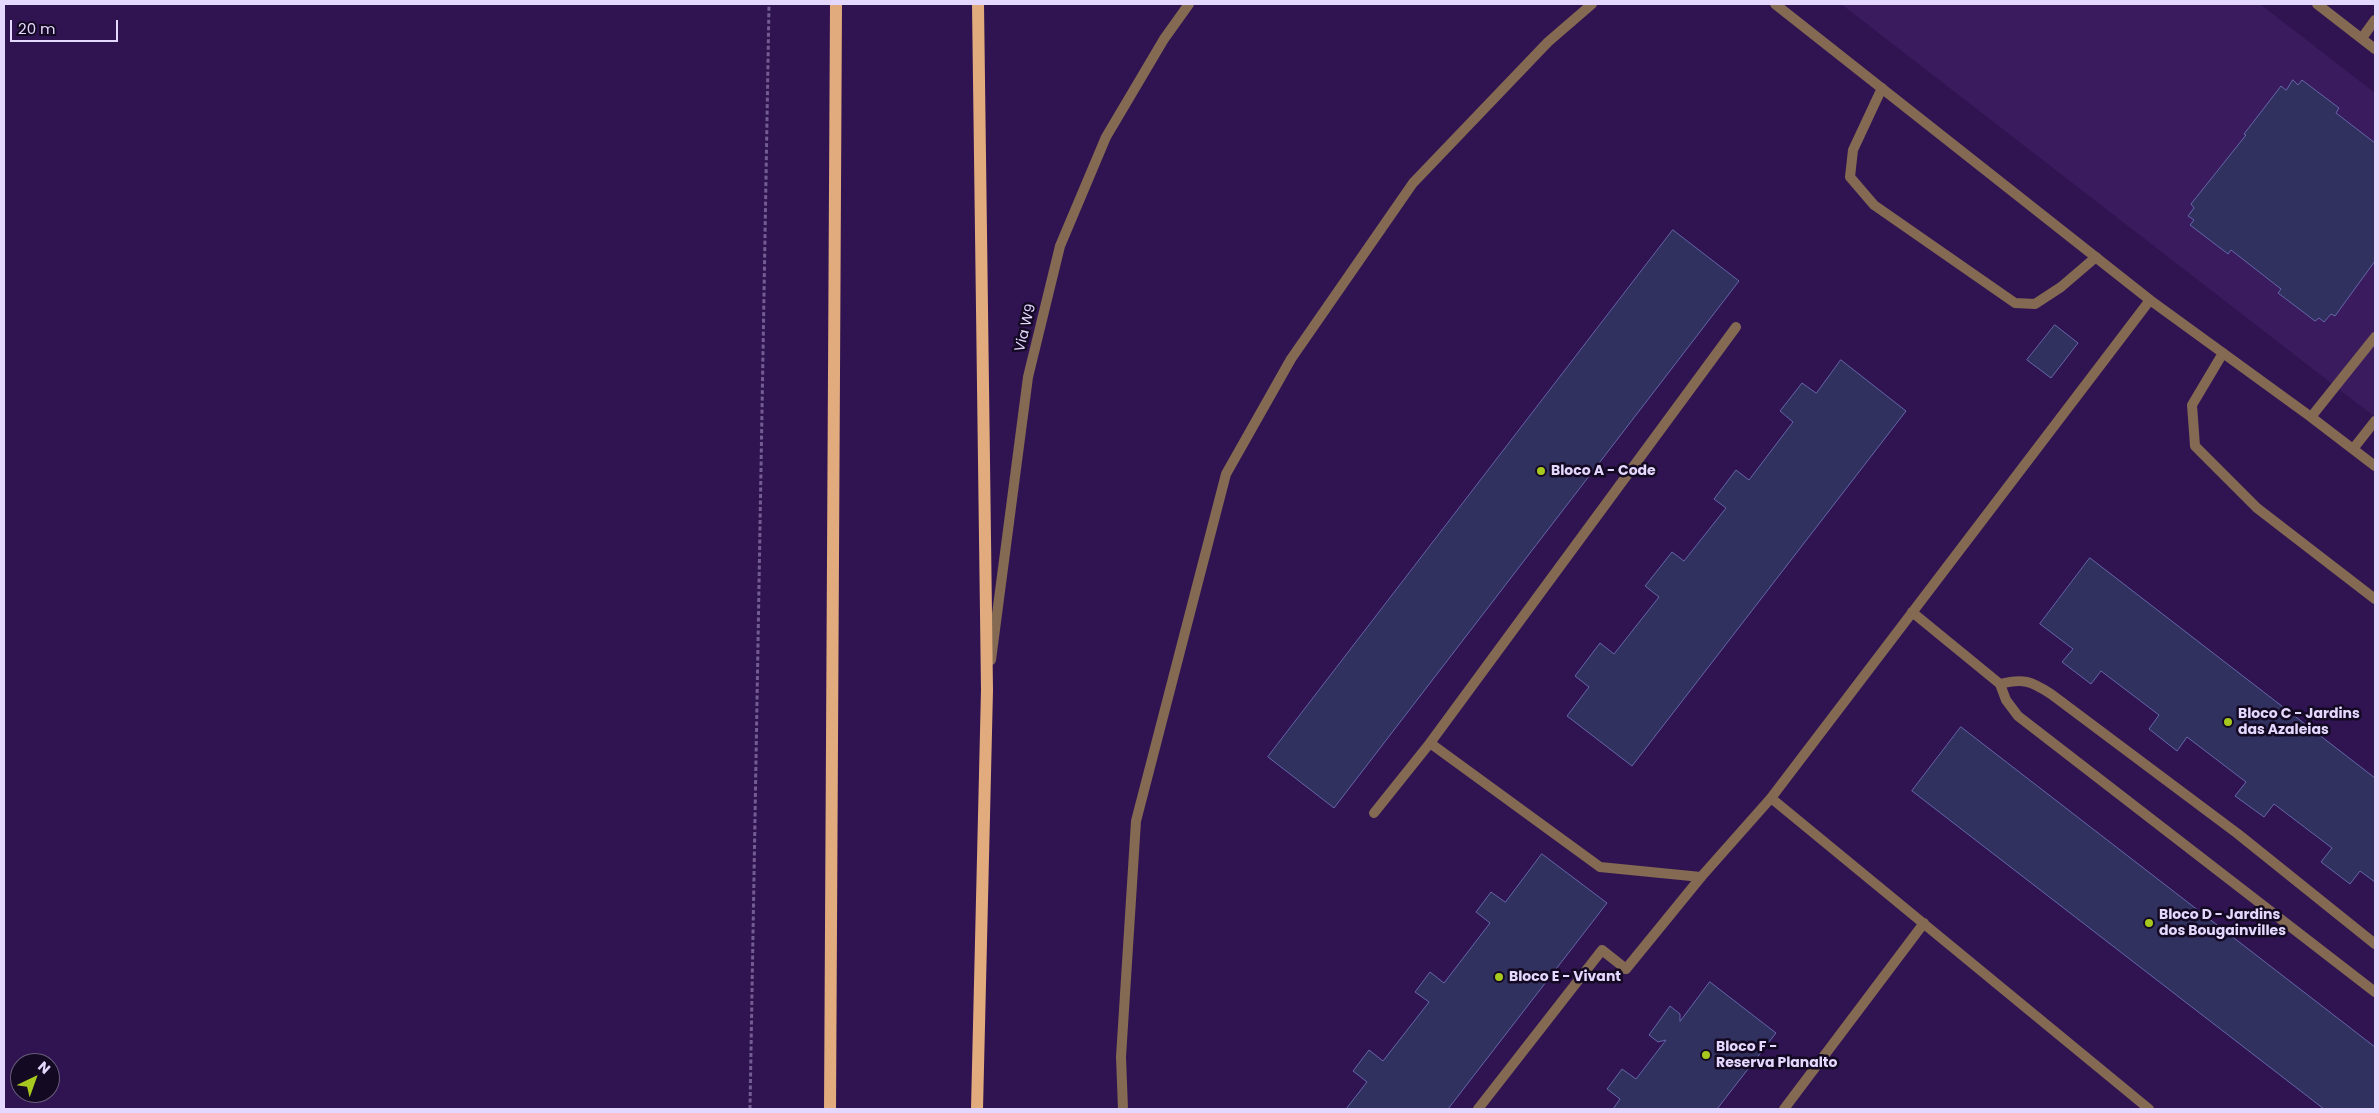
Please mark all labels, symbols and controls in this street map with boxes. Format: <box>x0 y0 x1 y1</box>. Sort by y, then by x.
scale bar <box>12 10 120 42</box>
text: 20 m <box>18 18 56 39</box>
street label: Via W9 <box>1012 302 1040 354</box>
place label: Bloco A - Code <box>1551 463 1656 479</box>
marker: Bloco A - Code <box>1535 465 1547 477</box>
place label: Bloco C - Jardins das Azaleias <box>2238 706 2360 739</box>
marker: Bloco C - Jardins das Azaleias <box>2222 716 2234 728</box>
place label: Bloco D - Jardins dos Bougainvilles <box>2159 907 2286 940</box>
marker: Bloco D - Jardins dos Bougainvilles <box>2143 917 2155 929</box>
place label: Bloco E - Vivant <box>1509 969 1621 985</box>
marker: Bloco E - Vivant <box>1493 971 1505 983</box>
place label: Bloco F - Reserva Planalto <box>1716 1039 1837 1072</box>
marker: Bloco F - Reserva Planalto <box>1700 1049 1712 1061</box>
north arrow <box>10 1053 60 1103</box>
text: N <box>34 1057 55 1079</box>

